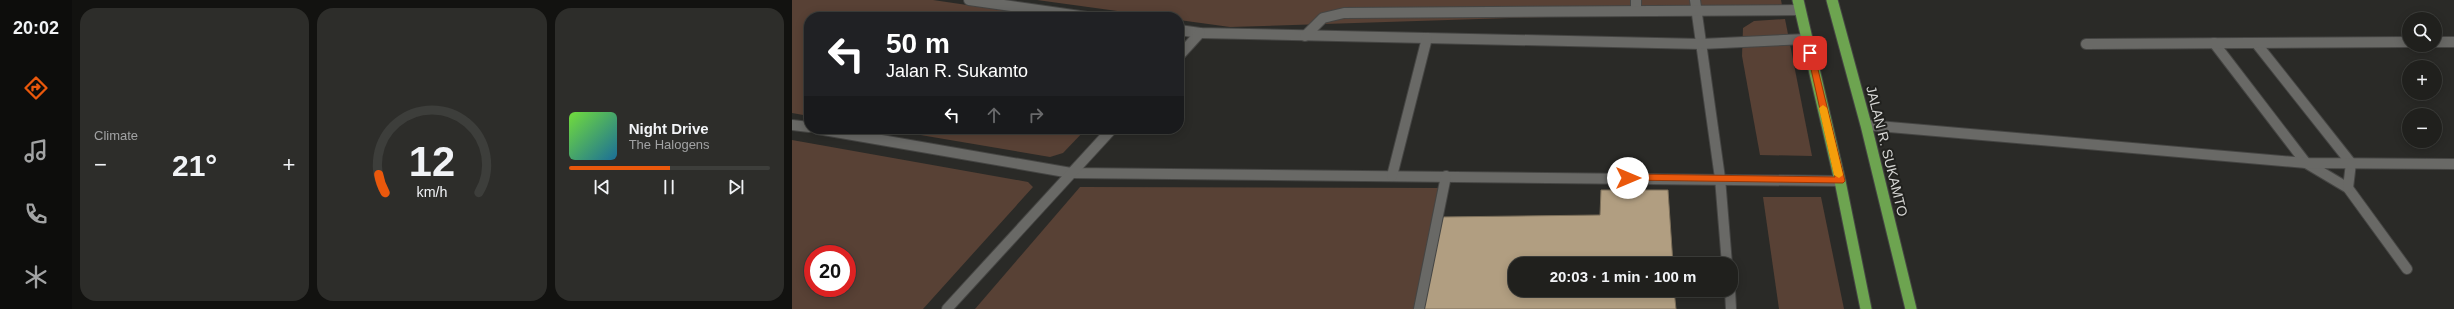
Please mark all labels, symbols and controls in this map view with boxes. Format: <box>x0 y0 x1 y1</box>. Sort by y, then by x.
map controls <box>2402 12 2442 148</box>
button: search <box>2402 12 2442 52</box>
text: 20:02 <box>13 18 59 38</box>
icon: left <box>820 28 872 80</box>
text: 50 m <box>886 28 950 59</box>
pin <box>1793 36 1827 70</box>
icon: arrive <box>1799 42 1821 64</box>
button: + <box>2402 60 2442 100</box>
text: Jalan R. Sukamto <box>886 61 1028 81</box>
icon: directions <box>22 74 50 102</box>
street label: JALAN R. SUKAMTO <box>1863 84 1911 218</box>
icon: left <box>941 104 963 126</box>
icon: ahead <box>983 104 1005 126</box>
icon: right <box>1025 104 1047 126</box>
button: − <box>2402 108 2442 148</box>
text: Night Drive <box>629 120 709 137</box>
text: Climate <box>94 128 138 143</box>
icon: music <box>22 137 50 165</box>
text: 12 <box>409 137 455 184</box>
text: The Halogens <box>629 137 710 152</box>
text: 21° <box>172 149 217 182</box>
text: − <box>94 152 107 177</box>
text: + <box>282 152 295 177</box>
position arrow <box>1607 157 1649 199</box>
icon: previous <box>591 176 613 198</box>
icon: pause <box>658 176 680 198</box>
icon: next <box>725 176 747 198</box>
text: km/h <box>417 183 448 199</box>
icon: phone <box>22 200 50 228</box>
speed limit sign: 20 <box>804 245 856 297</box>
icon: climate <box>22 263 50 291</box>
text: 20:03 · 1 min · 100 m <box>1550 268 1696 285</box>

